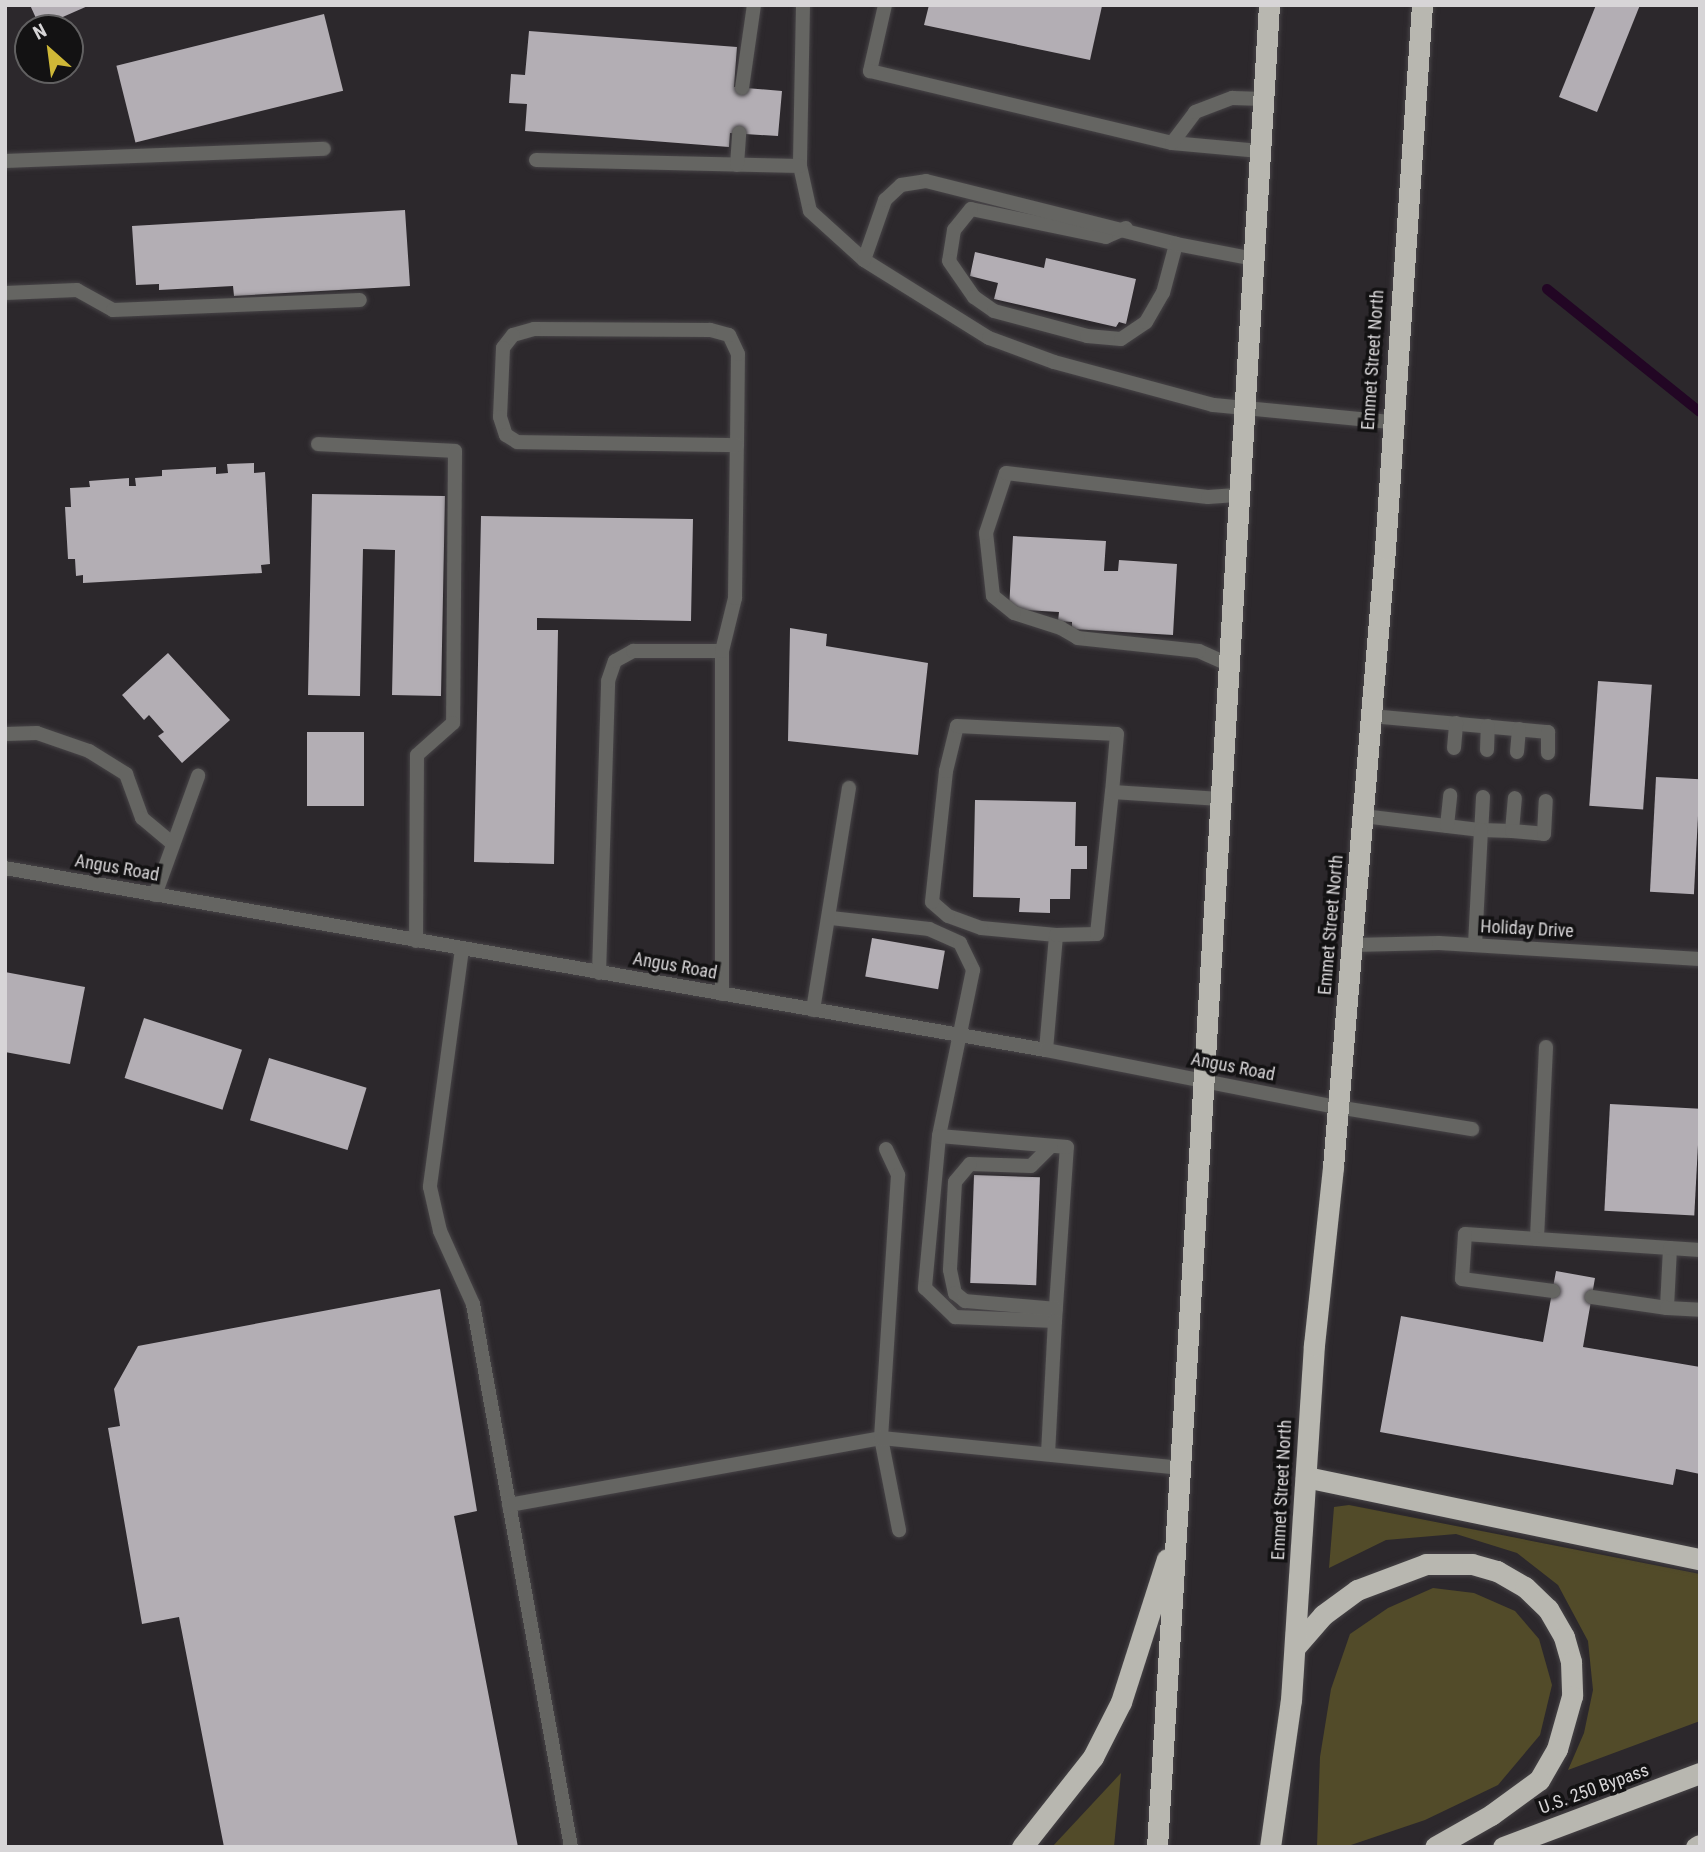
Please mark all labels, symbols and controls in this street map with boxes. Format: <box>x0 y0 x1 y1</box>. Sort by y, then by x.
north arrow <box>14 14 84 84</box>
text: N <box>29 19 50 45</box>
street label: Emmet Street North <box>1357 289 1389 431</box>
street label: Angus Road <box>73 850 161 886</box>
street label: Emmet Street North <box>1314 854 1348 996</box>
street label: Holiday Drive <box>1480 916 1574 942</box>
street label: Angus Road <box>631 948 719 984</box>
street label: Angus Road <box>1189 1048 1277 1086</box>
street label: Emmet Street North <box>1268 1419 1296 1561</box>
street label: U.S. 250 Bypass <box>1536 1759 1652 1819</box>

